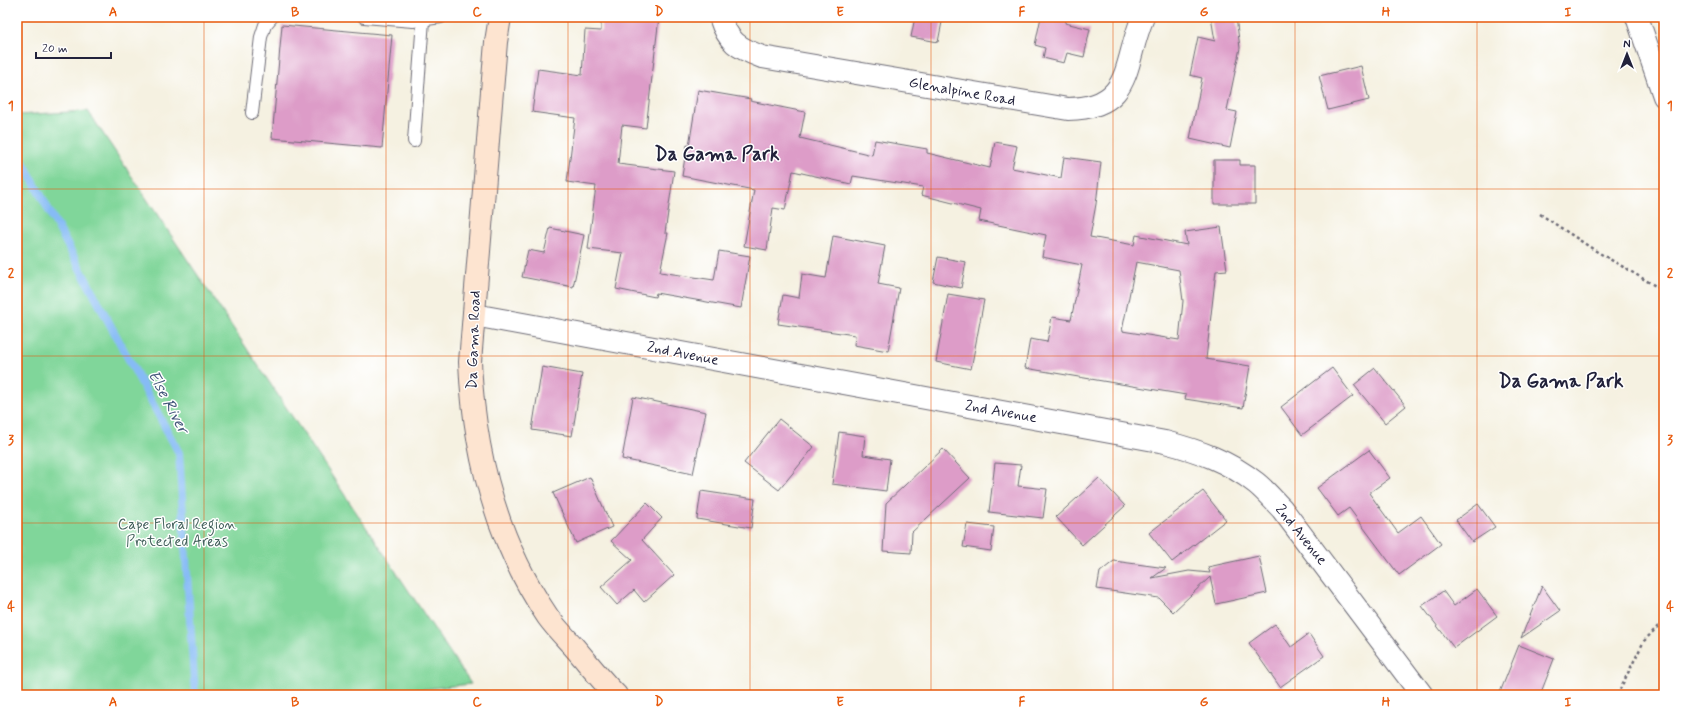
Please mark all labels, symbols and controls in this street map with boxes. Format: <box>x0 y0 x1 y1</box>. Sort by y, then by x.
text: A <box>109 4 117 21</box>
text: B <box>291 4 300 21</box>
text: C <box>472 4 482 21</box>
text: D <box>655 4 664 21</box>
text: E <box>836 4 844 21</box>
text: F <box>1019 4 1026 21</box>
text: G <box>1200 4 1209 21</box>
text: H <box>1382 4 1391 21</box>
text: I <box>1565 4 1572 21</box>
scale bar <box>36 34 111 60</box>
north arrow <box>1607 34 1647 74</box>
text: N <box>1623 38 1631 52</box>
text: 20 m <box>42 41 68 57</box>
street label: Glenalpine Road <box>907 73 1017 111</box>
text: 1 <box>8 98 14 115</box>
text: 1 <box>1667 98 1673 115</box>
district label: Da Gama Park <box>655 142 780 167</box>
text: 2 <box>8 265 15 282</box>
text: 2 <box>1667 265 1674 282</box>
street label: Da Gama Road <box>462 290 486 390</box>
street label: 2nd Avenue <box>645 337 721 371</box>
water label: Else River <box>143 367 194 439</box>
district label: Da Gama Park <box>1499 369 1624 394</box>
street label: 2nd Avenue <box>964 396 1038 428</box>
text: 3 <box>8 432 14 449</box>
text: 3 <box>1667 432 1673 449</box>
street label: 2nd Avenue <box>1270 501 1332 569</box>
park label: Cape Floral Region Protected Areas <box>118 515 237 552</box>
text: 4 <box>7 599 15 616</box>
text: 4 <box>1666 599 1674 616</box>
text: A <box>109 694 117 711</box>
text: B <box>291 694 300 711</box>
text: C <box>472 694 482 711</box>
text: D <box>655 694 664 711</box>
text: E <box>836 694 844 711</box>
text: F <box>1019 694 1026 711</box>
text: G <box>1200 694 1209 711</box>
text: H <box>1382 694 1391 711</box>
text: I <box>1565 694 1572 711</box>

